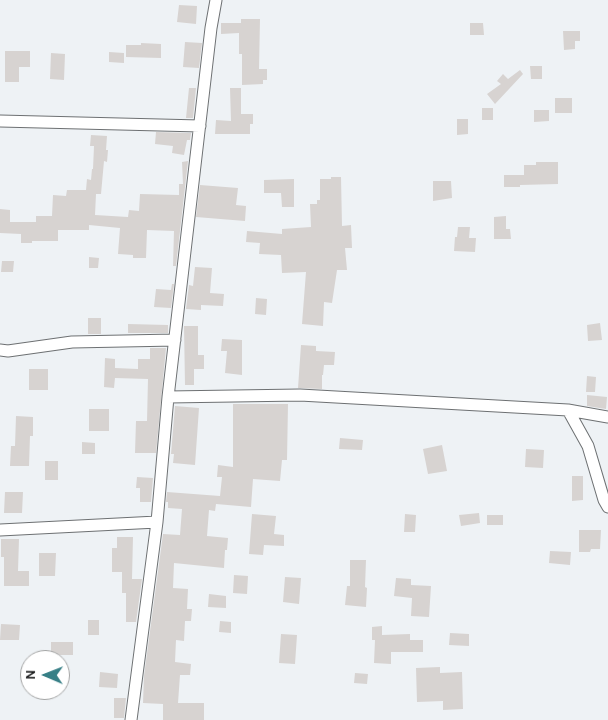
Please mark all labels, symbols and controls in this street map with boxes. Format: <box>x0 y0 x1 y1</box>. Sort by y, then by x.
north arrow <box>20 650 70 700</box>
text: N <box>22 670 39 680</box>

